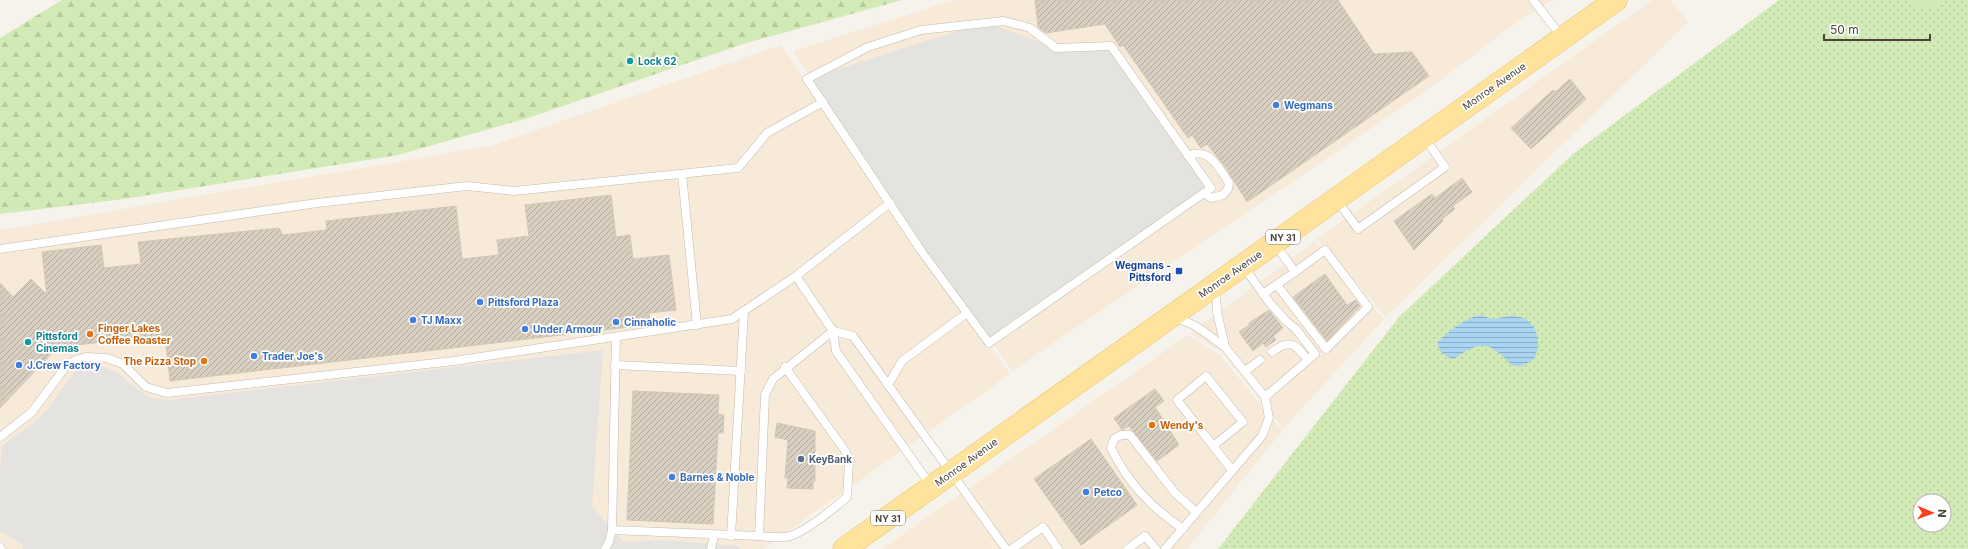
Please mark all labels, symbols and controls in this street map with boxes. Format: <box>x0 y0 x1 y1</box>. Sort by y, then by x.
scale bar <box>1824 16 1930 42</box>
text: 50 m <box>1830 22 1859 37</box>
place label: Lock 62 <box>638 55 677 67</box>
marker: Lock 62 <box>625 56 635 66</box>
street label: Monroe Avenue <box>1460 60 1528 112</box>
place label: Wegmans <box>1284 99 1333 112</box>
marker: Wegmans <box>1271 100 1281 110</box>
road number: NY 31 <box>1266 230 1300 244</box>
street label: Monroe Avenue <box>1196 248 1264 300</box>
place label: Wegmans - Pittsford <box>1115 259 1171 283</box>
marker: Wegmans - Pittsford <box>1174 266 1184 276</box>
place label: Pittsford Plaza <box>488 296 559 308</box>
marker: Pittsford Plaza <box>475 297 485 307</box>
place label: TJ Maxx <box>421 314 462 326</box>
marker: TJ Maxx <box>408 315 418 325</box>
place label: Cinnaholic <box>624 316 676 328</box>
marker: Cinnaholic <box>611 317 621 327</box>
place label: Finger Lakes Coffee Roaster <box>98 322 171 346</box>
place label: Under Armour <box>533 323 602 335</box>
marker: Under Armour <box>520 324 530 334</box>
marker: Finger Lakes Coffee Roaster <box>85 329 95 339</box>
place label: Pittsford Cinemas <box>36 330 79 354</box>
marker: Pittsford Cinemas <box>23 337 33 347</box>
place label: Trader Joe's <box>262 350 324 362</box>
marker: Trader Joe's <box>249 351 259 361</box>
place label: The Pizza Stop <box>123 355 196 367</box>
marker: The Pizza Stop <box>199 356 209 366</box>
place label: J.Crew Factory <box>27 359 101 372</box>
marker: J.Crew Factory <box>14 360 24 370</box>
place label: Wendy's <box>1160 419 1204 432</box>
marker: Wendy's <box>1147 420 1157 430</box>
street label: Monroe Avenue <box>932 435 1000 489</box>
place label: KeyBank <box>809 453 852 466</box>
marker: KeyBank <box>796 454 806 464</box>
place label: Barnes & Noble <box>680 471 755 483</box>
marker: Barnes & Noble <box>667 472 677 482</box>
place label: Petco <box>1094 486 1122 498</box>
marker: Petco <box>1081 487 1091 497</box>
north arrow <box>1912 493 1952 533</box>
text: N <box>1935 509 1949 518</box>
road number: NY 31 <box>871 511 905 525</box>

